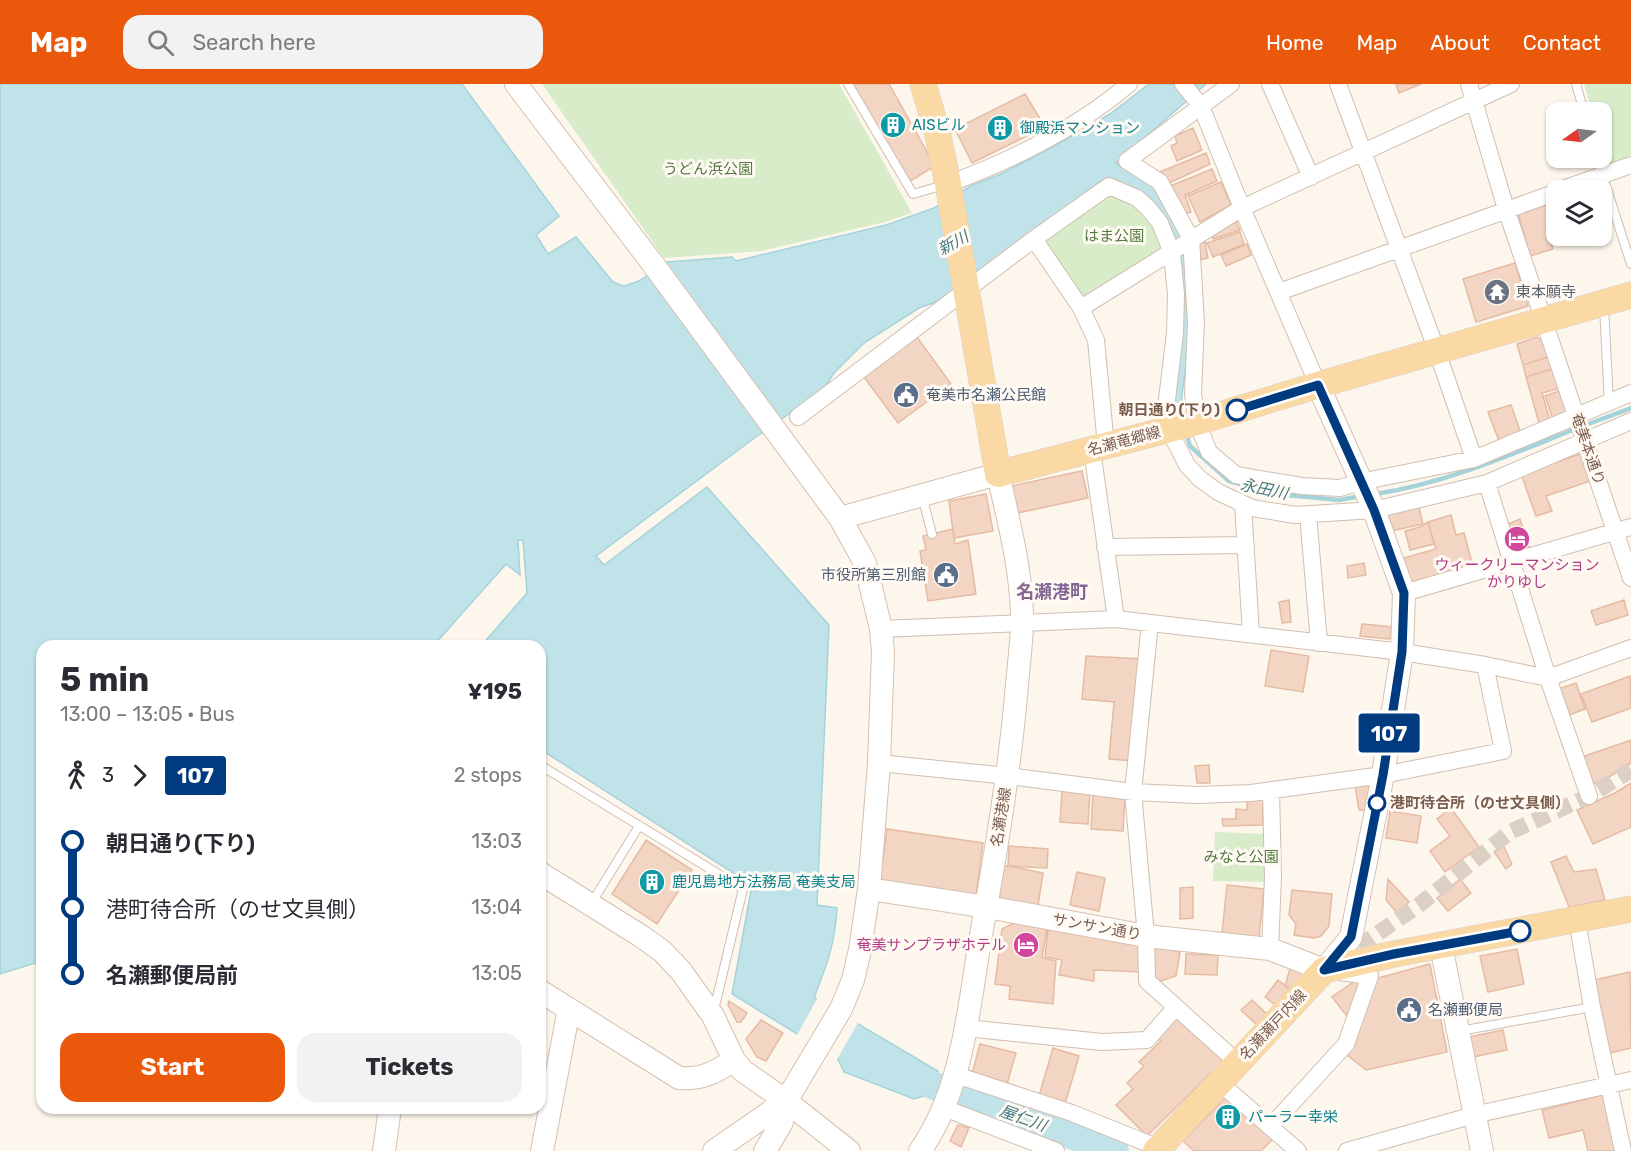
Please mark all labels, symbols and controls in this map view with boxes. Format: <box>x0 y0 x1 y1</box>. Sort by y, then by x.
search box <box>123 15 543 69</box>
text: Map <box>30 26 87 59</box>
icon: search <box>144 26 177 59</box>
text: Search here <box>192 29 316 56</box>
text: Home <box>1266 30 1323 55</box>
text: Map <box>1356 30 1397 55</box>
text: About <box>1430 30 1490 55</box>
text: Contact <box>1523 30 1601 55</box>
north arrow <box>1546 102 1612 168</box>
map controls <box>1546 102 1612 246</box>
building icon: AISビル <box>878 110 908 140</box>
building icon: 御殿浜マンション <box>985 113 1015 143</box>
place label: AISビル <box>912 116 965 134</box>
place label: 御殿浜マンション <box>1020 119 1140 137</box>
park label: うどん浜公園 <box>663 160 753 178</box>
button: layers <box>1546 180 1612 246</box>
water label: 新川 <box>934 226 973 259</box>
park label: はま公園 <box>1084 227 1144 245</box>
temple icon: 東本願寺 <box>1482 277 1512 307</box>
place label: 東本願寺 <box>1516 283 1576 301</box>
public building icon: 奄美市名瀬公民館 <box>891 380 921 410</box>
place label: 奄美市名瀬公民館 <box>926 386 1046 404</box>
marker: 朝日通り(下り) <box>1226 399 1248 421</box>
place label: 朝日通り(下り) <box>1118 401 1220 419</box>
street label: 奄美本通り <box>1567 411 1609 487</box>
street label: 名瀬竜郷線 <box>1085 423 1163 459</box>
water label: 永田川 <box>1239 475 1291 504</box>
hotel icon: ウィークリーマンション かりゆし <box>1502 524 1532 554</box>
place label: ウィークリーマンション かりゆし <box>1434 556 1600 591</box>
public building icon: 市役所第三別館 <box>931 560 961 590</box>
place label: 市役所第三別館 <box>821 566 926 584</box>
district label: 名瀬港町 <box>1016 581 1088 603</box>
text: 5 min <box>60 660 149 699</box>
text: ¥195 <box>468 678 522 705</box>
text: 13:00 – 13:05 · Bus <box>60 702 235 726</box>
line badge: 107 <box>1354 714 1424 752</box>
text: 107 <box>1371 721 1407 746</box>
icon: walk <box>60 759 93 792</box>
icon: forward <box>123 759 156 792</box>
text: 3 <box>102 763 114 787</box>
text: 107 <box>177 763 214 788</box>
text: 2 stops <box>454 763 522 787</box>
street label: 名瀬港線 <box>987 786 1015 848</box>
marker: 港町待合所（のせ文具側） <box>1368 794 1386 812</box>
place label: 港町待合所（のせ文具側） <box>1390 794 1570 812</box>
text: 13:03 <box>472 829 522 853</box>
text: 朝日通り(下り) <box>106 830 255 857</box>
park label: みなと公園 <box>1203 848 1279 866</box>
building icon: 鹿児島地方法務局 奄美支局 <box>637 867 667 897</box>
place label: 鹿児島地方法務局 奄美支局 <box>672 873 856 891</box>
text: 13:04 <box>471 895 522 919</box>
text: 港町待合所（のせ文具側） <box>106 896 370 923</box>
street label: サンサン通り <box>1051 910 1143 944</box>
unlabelled marker <box>1509 920 1531 942</box>
hotel icon: 奄美サンプラザホテル <box>1011 930 1041 960</box>
place label: 奄美サンプラザホテル <box>856 936 1006 954</box>
text: 13:05 <box>472 961 522 985</box>
text: 名瀬郵便局前 <box>106 962 238 989</box>
street label: 名瀬瀬戸内線 <box>1236 986 1310 1064</box>
public building icon: 名瀬郵便局 <box>1394 995 1424 1025</box>
place label: 名瀬郵便局 <box>1428 1001 1503 1019</box>
button: Start <box>60 1033 285 1102</box>
button: Tickets <box>297 1033 522 1102</box>
water label: 屋仁川 <box>997 1101 1051 1136</box>
building icon: パーラー幸栄 <box>1213 1102 1243 1132</box>
place label: パーラー幸栄 <box>1248 1108 1338 1126</box>

